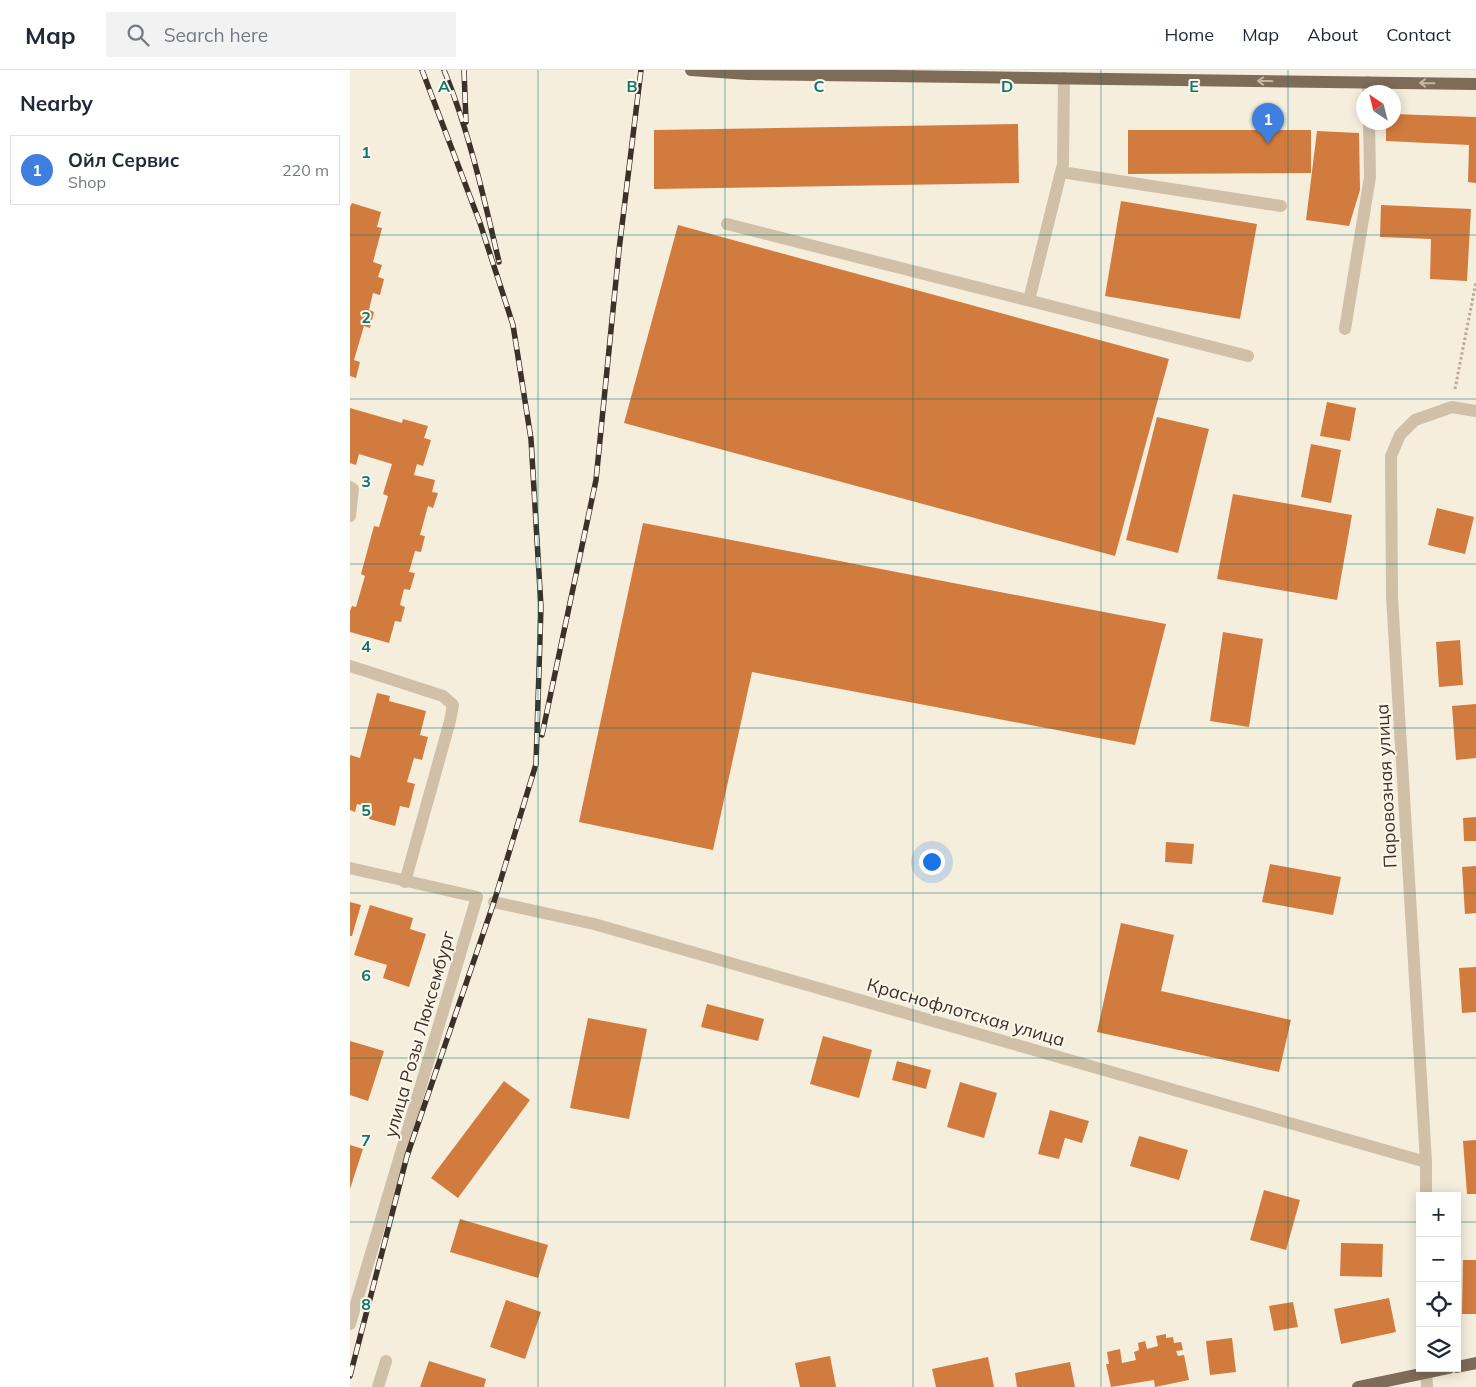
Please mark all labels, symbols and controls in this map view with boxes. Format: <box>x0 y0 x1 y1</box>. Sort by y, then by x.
search box <box>106 12 456 57</box>
text: Map <box>25 20 76 50</box>
icon: search <box>124 21 152 49</box>
text: Search here <box>164 23 268 47</box>
text: Home <box>1164 23 1214 46</box>
text: Map <box>1242 23 1279 46</box>
text: About <box>1307 23 1358 46</box>
text: Contact <box>1386 23 1451 46</box>
text: A <box>438 76 450 96</box>
text: B <box>626 76 638 96</box>
text: C <box>814 76 825 96</box>
text: D <box>1001 76 1013 96</box>
text: E <box>1189 76 1199 96</box>
one-way arrow <box>1257 76 1274 86</box>
one-way arrow <box>1420 78 1436 88</box>
north arrow <box>1356 85 1401 130</box>
text: Nearby <box>20 90 93 116</box>
pin: 1 <box>1252 103 1284 144</box>
text: 1 <box>361 142 371 162</box>
text: Ойл Сервис <box>68 148 180 172</box>
text: 1 <box>32 160 42 180</box>
text: 220 m <box>282 160 329 180</box>
text: Shop <box>68 172 106 192</box>
text: 2 <box>361 307 371 327</box>
text: 3 <box>361 471 371 491</box>
text: 4 <box>361 636 371 656</box>
street label: Паровозная улица <box>1370 703 1402 869</box>
text: 5 <box>361 800 371 820</box>
your location <box>919 849 945 875</box>
street label: улица Розы Люксембург <box>378 928 460 1140</box>
text: 6 <box>361 965 371 985</box>
street label: Краснофлотская улица <box>864 973 1068 1051</box>
text: 7 <box>361 1130 371 1150</box>
map controls <box>1416 1192 1461 1372</box>
button: + <box>1416 1192 1461 1237</box>
button: − <box>1416 1237 1461 1282</box>
button: locate <box>1416 1282 1461 1327</box>
text: 8 <box>361 1294 371 1314</box>
button: layers <box>1416 1327 1461 1372</box>

